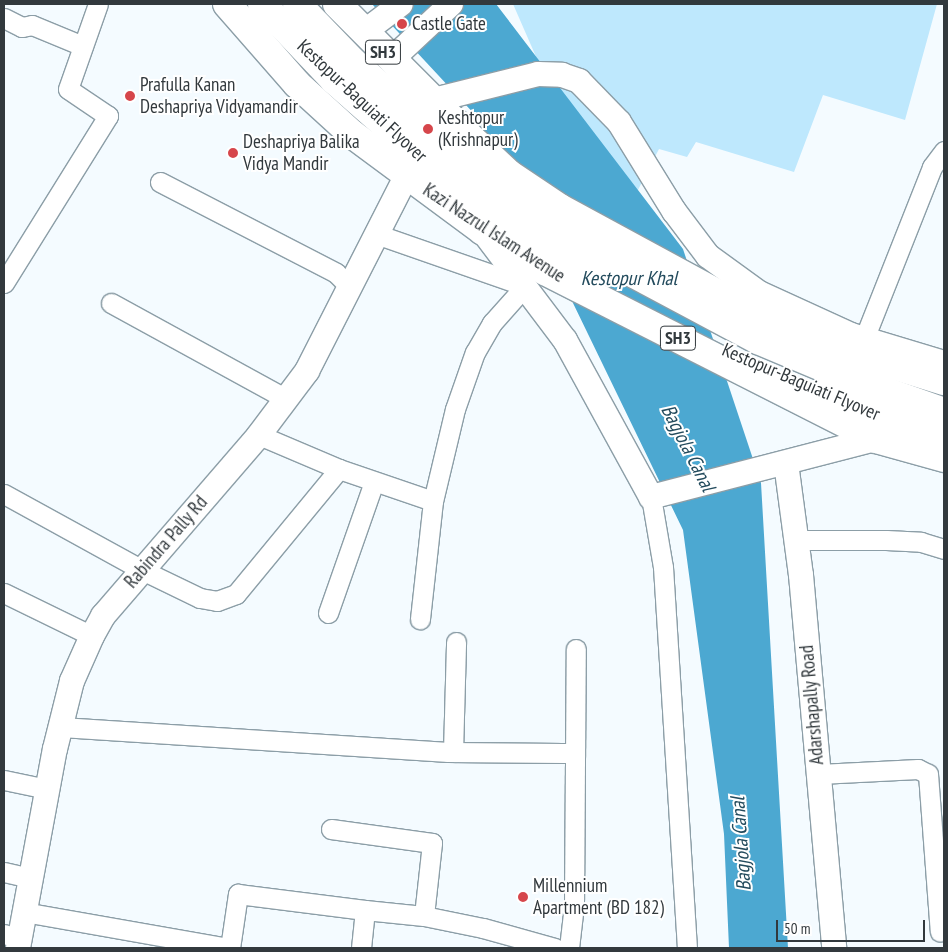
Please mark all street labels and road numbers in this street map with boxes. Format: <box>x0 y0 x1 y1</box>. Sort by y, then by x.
street label: Kestopur-Baguiati Flyover <box>292 35 432 167</box>
road number: SH3 <box>364 36 402 68</box>
street label: Kazi Nazrul Islam Avenue <box>418 178 570 288</box>
road number: SH3 <box>659 322 697 353</box>
street label: Kestopur-Baguiati Flyover <box>719 338 883 426</box>
street label: Rabindra Pally Rd <box>120 491 212 593</box>
street label: Adarshapally Road <box>795 644 829 766</box>

